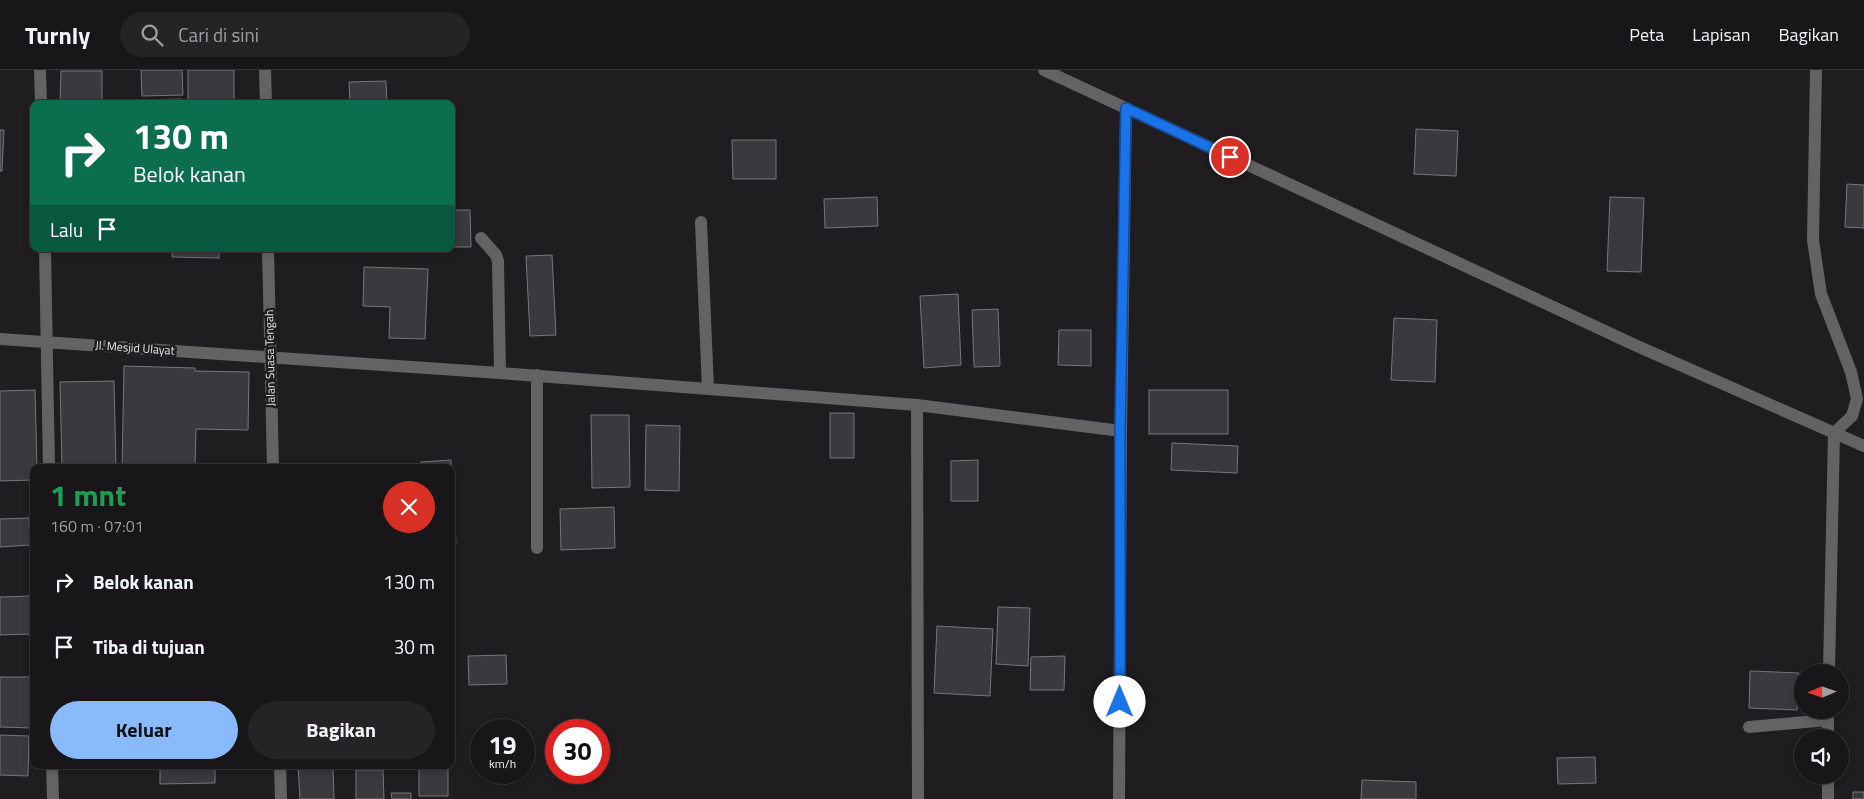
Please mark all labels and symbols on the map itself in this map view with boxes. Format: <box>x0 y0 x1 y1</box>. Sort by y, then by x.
pin <box>1209 136 1251 178</box>
street label: Jalan Suasa Tengah <box>259 309 280 407</box>
street label: Jl. Mesjid Ulayat <box>95 335 176 360</box>
north arrow <box>1794 664 1849 719</box>
position arrow <box>1093 675 1145 727</box>
speed limit sign: 30 <box>545 719 610 784</box>

